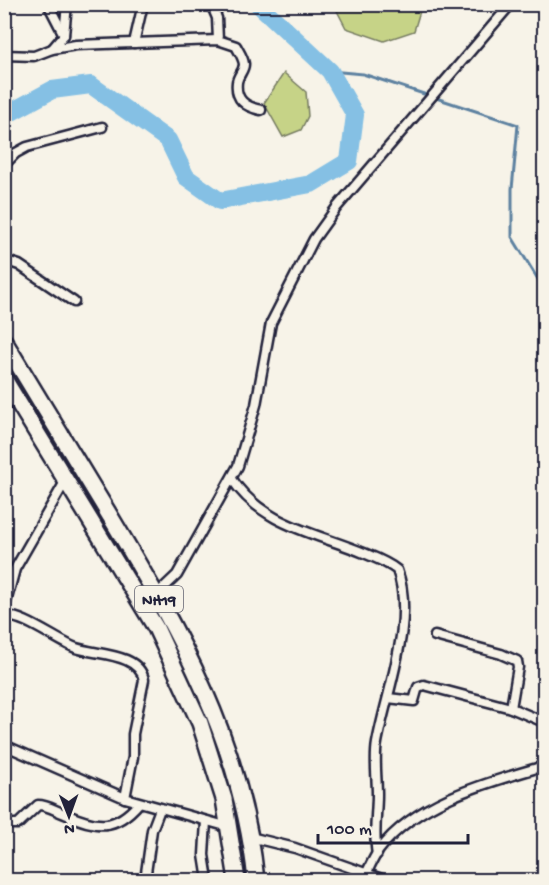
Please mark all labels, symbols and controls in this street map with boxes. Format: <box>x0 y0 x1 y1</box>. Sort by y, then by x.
road number: NH19 <box>135 586 183 612</box>
north arrow <box>39 786 99 846</box>
scale bar <box>318 807 468 845</box>
text: N <box>63 818 75 837</box>
text: 100 m <box>326 820 372 841</box>

